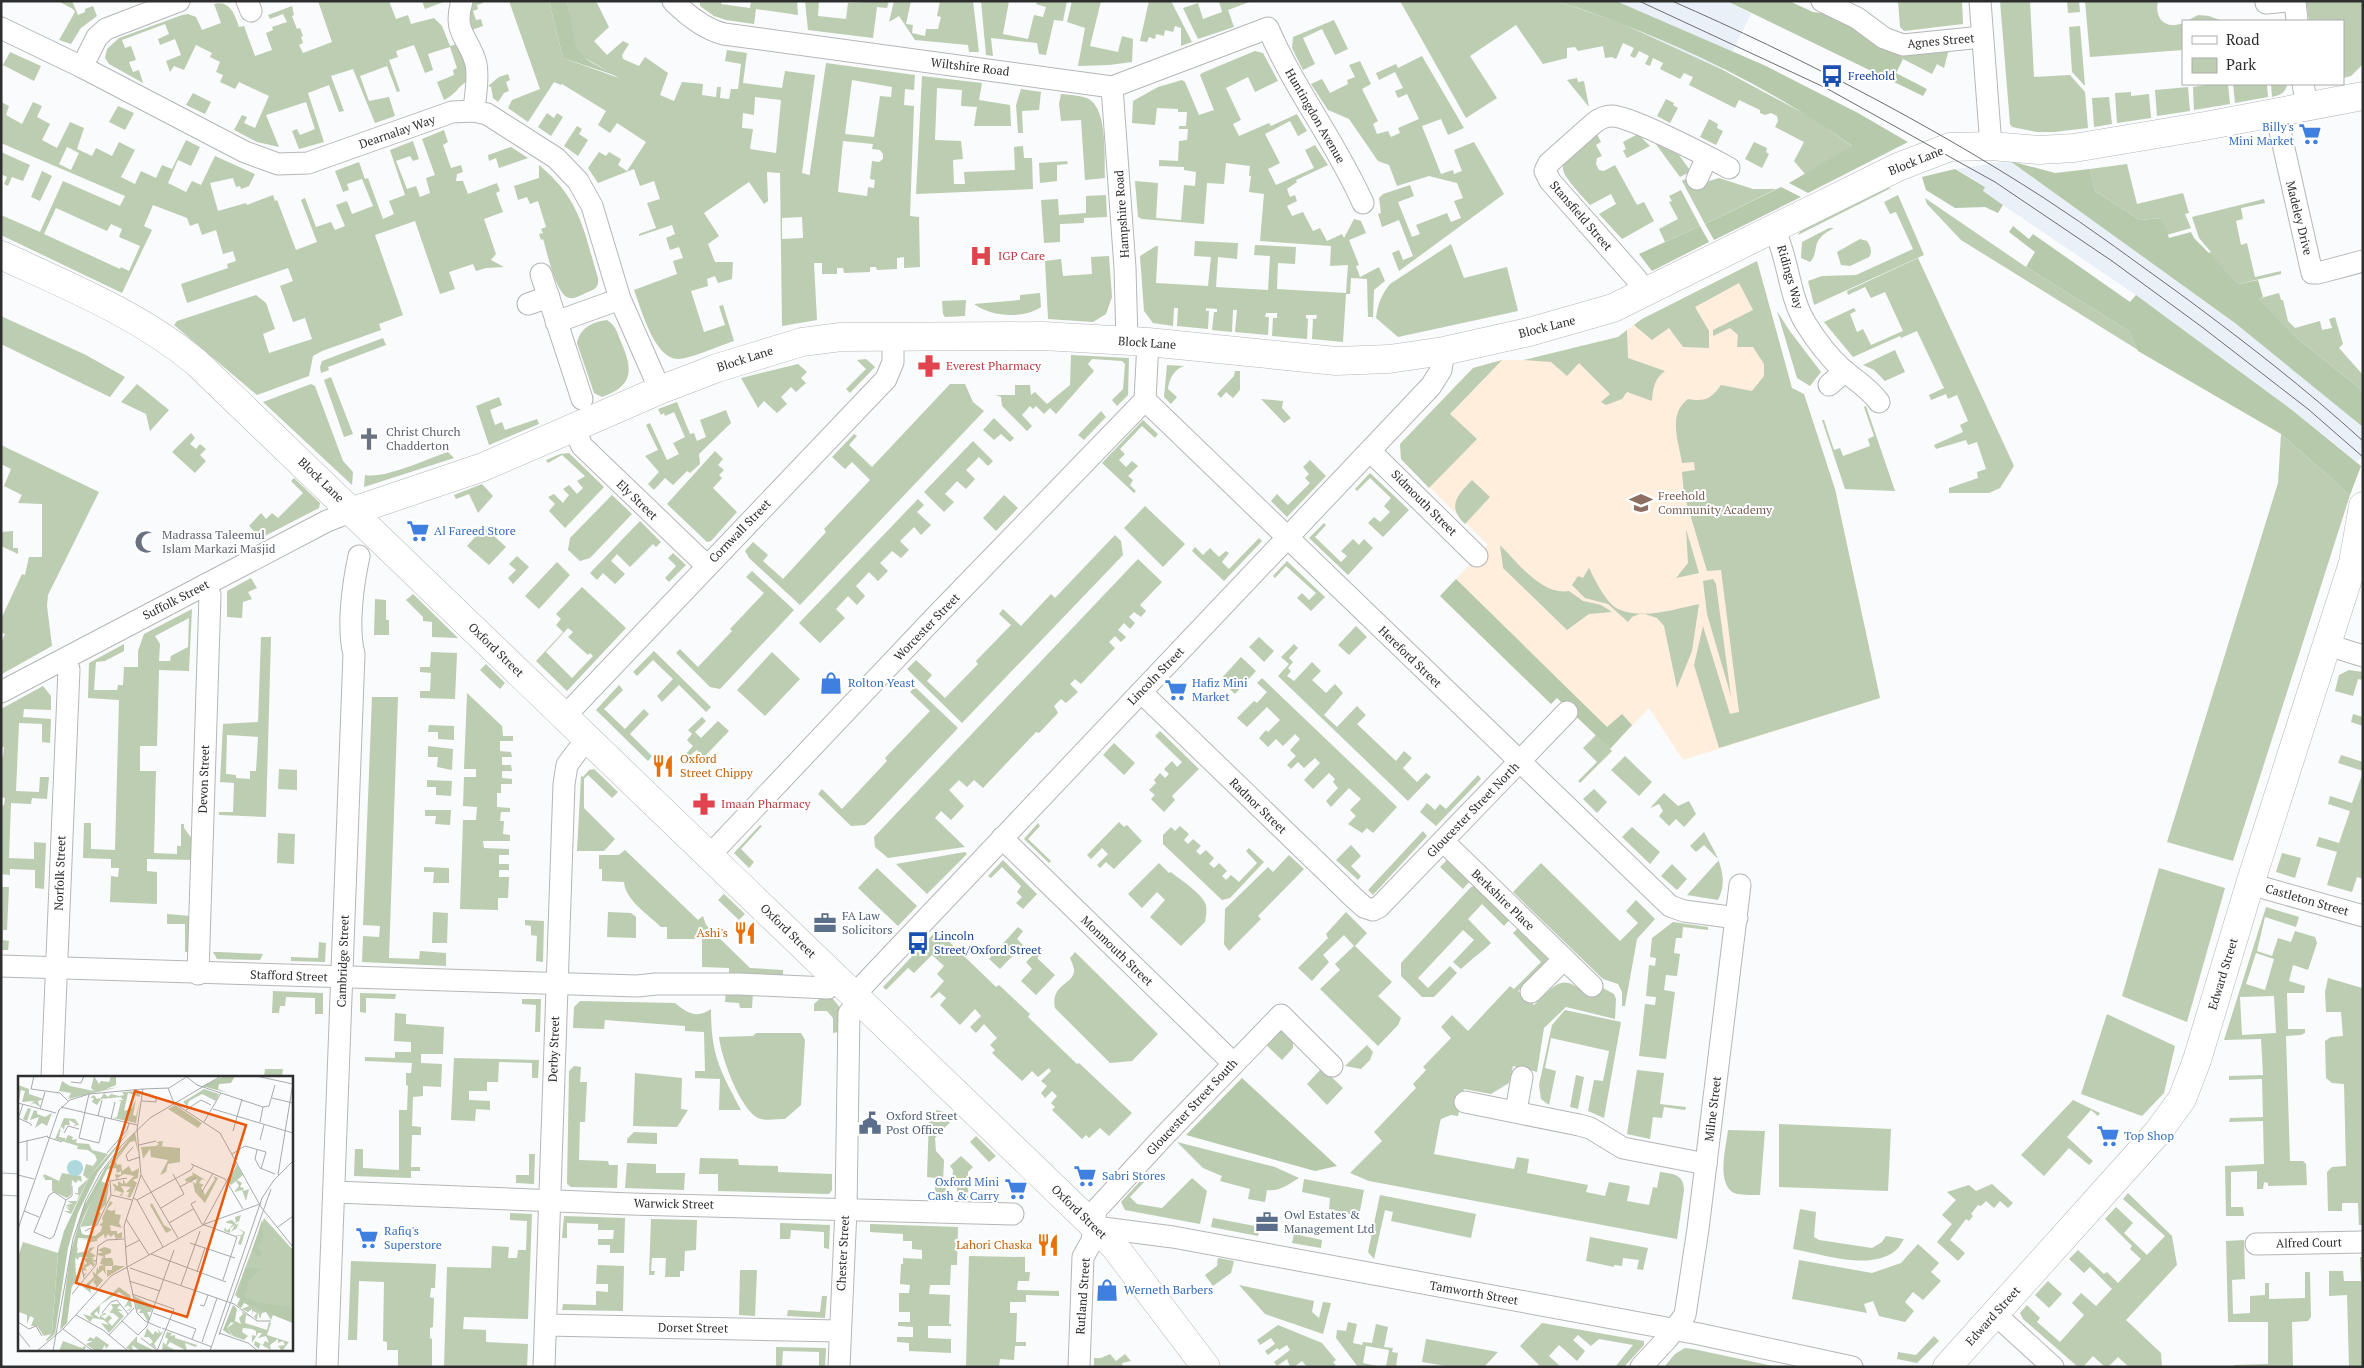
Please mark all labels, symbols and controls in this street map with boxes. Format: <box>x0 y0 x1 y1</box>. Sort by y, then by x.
legend <box>2182 20 2344 85</box>
text: Road <box>2226 29 2259 49</box>
street label: Agnes Street <box>1907 30 1976 51</box>
street label: Wiltshire Road <box>930 54 1011 79</box>
text: Park <box>2226 54 2256 74</box>
bus stop icon: Freehold <box>1819 63 1845 89</box>
street label: Huntingdon Avenue <box>1282 66 1349 166</box>
place label: Freehold <box>1848 68 1896 83</box>
street label: Dearnalay Way <box>357 111 438 152</box>
place label: Billy's Mini Market <box>2229 119 2295 148</box>
supermarket icon: Billy's Mini Market <box>2297 121 2323 147</box>
street label: Block Lane <box>1886 143 1946 178</box>
street label: Hampshire Road <box>1111 169 1132 259</box>
street label: Stansfield Street <box>1547 178 1616 254</box>
street label: Madeley Drive <box>2283 179 2316 257</box>
hospital icon: IGP Care <box>968 243 994 269</box>
street label: Ridings Way <box>1774 243 1807 311</box>
place label: IGP Care <box>998 248 1045 263</box>
street label: Block Lane <box>1517 312 1577 341</box>
street label: Block Lane <box>1118 333 1177 352</box>
street label: Block Lane <box>715 342 775 375</box>
pharmacy icon: Everest Pharmacy <box>916 353 942 379</box>
place label: Everest Pharmacy <box>946 358 1042 373</box>
place label: Christ Church Chadderton <box>386 424 460 453</box>
church icon: Christ Church Chadderton <box>356 426 382 452</box>
street label: Block Lane <box>295 454 347 505</box>
street label: Sidmouth Street <box>1388 467 1461 539</box>
street label: Ely Street <box>614 476 662 523</box>
place label: Freehold Community Academy <box>1658 488 1773 517</box>
school or university icon: Freehold Community Academy <box>1628 490 1654 516</box>
street label: Cornwall Street <box>705 495 774 566</box>
supermarket icon: Al Fareed Store <box>405 518 431 544</box>
place label: Al Fareed Store <box>434 523 516 538</box>
place label: Madrassa Taleemul Islam Markazi Masjid <box>162 527 276 556</box>
mosque icon: Madrassa Taleemul Islam Markazi Masjid <box>133 529 159 555</box>
street label: Suffolk Street <box>140 576 212 623</box>
street label: Worcester Street <box>891 589 963 664</box>
street label: Oxford Street <box>465 619 528 680</box>
street label: Hereford Street <box>1376 623 1445 691</box>
street label: Lincoln Street <box>1124 643 1187 708</box>
shop icon: Rolton Yeast <box>818 670 844 696</box>
place label: Rolton Yeast <box>848 675 916 690</box>
place label: Hafiz Mini Market <box>1192 675 1248 704</box>
supermarket icon: Hafiz Mini Market <box>1163 677 1189 703</box>
street label: Devon Street <box>195 744 212 814</box>
place label: Oxford Street Chippy <box>680 751 754 780</box>
restaurant icon: Oxford Street Chippy <box>650 753 676 779</box>
street label: Gloucester Street North <box>1423 759 1522 860</box>
street label: Radnor Street <box>1227 775 1290 837</box>
pharmacy icon: Imaan Pharmacy <box>691 791 717 817</box>
place label: Imaan Pharmacy <box>721 796 812 811</box>
street label: Norfolk Street <box>51 835 68 911</box>
street label: Berkshire Place <box>1469 866 1538 933</box>
street label: Castleton Street <box>2264 880 2351 919</box>
street label: Oxford Street <box>757 900 820 961</box>
place label: FA Law Solicitors <box>842 908 892 937</box>
office icon: FA Law Solicitors <box>812 910 838 936</box>
street label: Monmouth Street <box>1078 912 1157 989</box>
street label: Cambridge Street <box>333 914 352 1008</box>
restaurant icon: Ashi's <box>732 920 758 946</box>
place label: Ashi's <box>696 925 728 940</box>
place label: Lincoln Street/Oxford Street <box>934 928 1042 957</box>
bus stop icon: Lincoln Street/Oxford Street <box>905 930 931 956</box>
street label: Edward Street <box>2204 935 2241 1012</box>
street label: Stafford Street <box>250 967 329 984</box>
street label: Derby Street <box>545 1015 562 1082</box>
street label: Gloucester Street South <box>1143 1055 1240 1158</box>
street label: Milne Street <box>1701 1075 1724 1142</box>
inset map <box>18 1076 292 1350</box>
place label: Oxford Street Post Office <box>886 1108 958 1137</box>
public building icon: Oxford Street Post Office <box>857 1110 883 1136</box>
supermarket icon: Top Shop <box>2095 1123 2121 1149</box>
place label: Top Shop <box>2124 1128 2174 1143</box>
supermarket icon: Sabri Stores <box>1072 1163 1098 1189</box>
place label: Sabri Stores <box>1102 1168 1166 1183</box>
place label: Oxford Mini Cash & Carry <box>927 1174 1000 1203</box>
supermarket icon: Oxford Mini Cash & Carry <box>1003 1176 1029 1202</box>
street label: Oxford Street <box>1048 1181 1111 1242</box>
street label: Warwick Street <box>634 1195 715 1212</box>
place label: Owl Estates & Management Ltd <box>1284 1207 1375 1236</box>
office icon: Owl Estates & Management Ltd <box>1254 1209 1280 1235</box>
street label: Chester Street <box>833 1214 852 1291</box>
place label: Rafiq's Superstore <box>384 1223 442 1252</box>
supermarket icon: Rafiq's Superstore <box>354 1225 380 1251</box>
restaurant icon: Lahori Chaska <box>1035 1232 1061 1258</box>
street label: Alfred Court <box>2276 1234 2343 1251</box>
place label: Lahori Chaska <box>956 1237 1032 1252</box>
street label: Rutland Street <box>1072 1256 1093 1335</box>
shop icon: Werneth Barbers <box>1094 1277 1120 1303</box>
street label: Tamworth Street <box>1429 1277 1520 1308</box>
place label: Werneth Barbers <box>1124 1282 1213 1297</box>
street label: Edward Street <box>1962 1283 2024 1348</box>
street label: Dorset Street <box>658 1319 729 1336</box>

